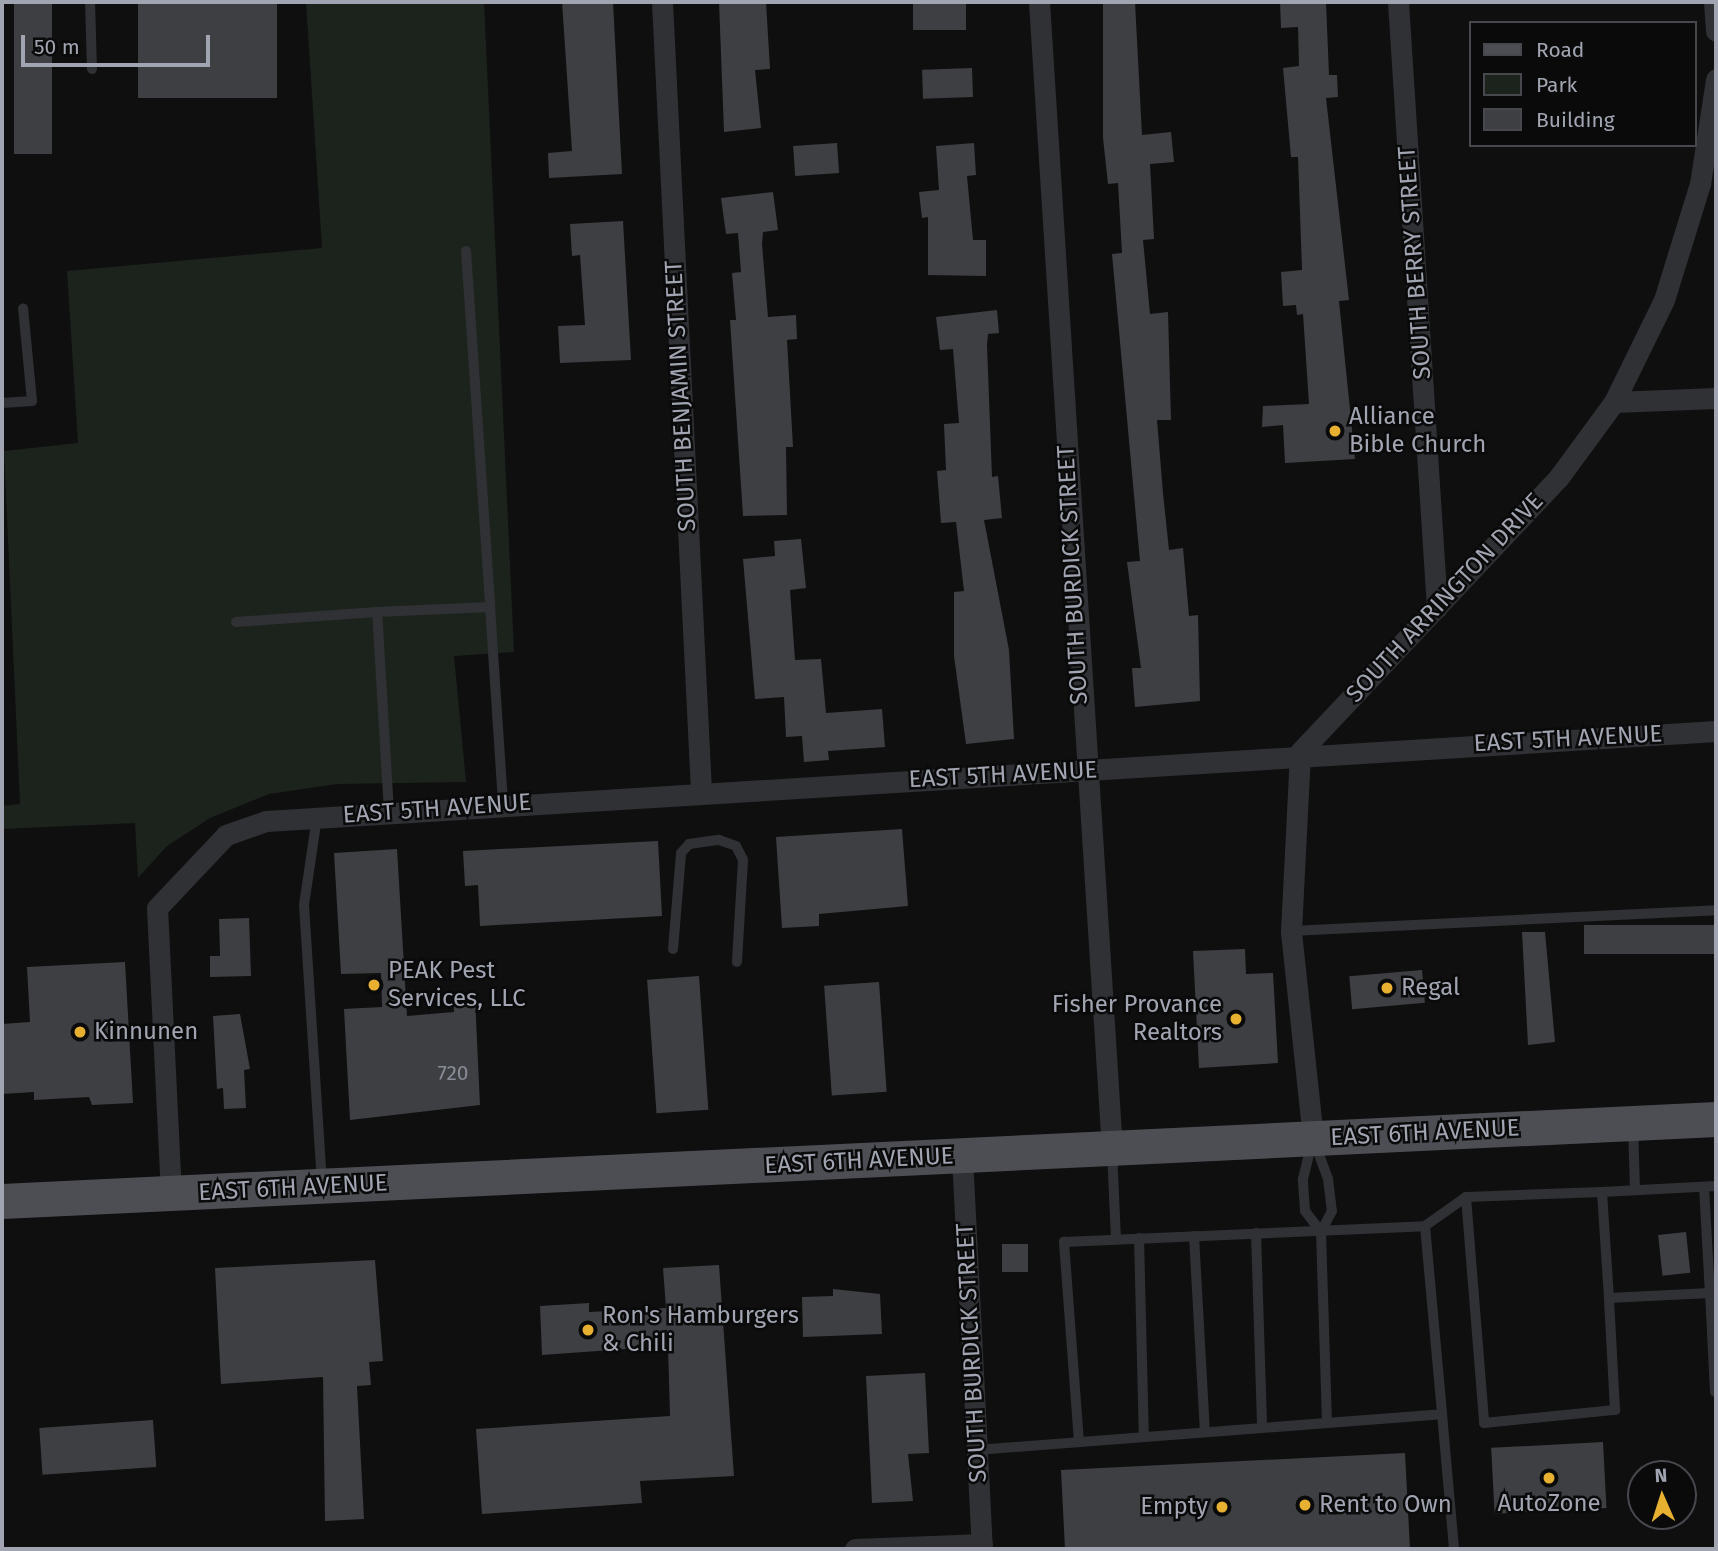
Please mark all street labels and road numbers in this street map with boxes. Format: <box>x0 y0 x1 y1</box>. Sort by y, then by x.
street label: SOUTH BERRY STREET <box>1392 145 1438 381</box>
street label: SOUTH BENJAMIN STREET <box>660 260 702 532</box>
street label: SOUTH BURDICK STREET <box>1052 445 1094 705</box>
street label: SOUTH ARRINGTON DRIVE <box>1340 487 1550 709</box>
street label: EAST 5TH AVENUE <box>1473 720 1663 758</box>
street label: EAST 5TH AVENUE <box>908 756 1098 794</box>
street label: EAST 5TH AVENUE <box>342 788 532 830</box>
street label: EAST 6TH AVENUE <box>1330 1114 1520 1152</box>
street label: EAST 6TH AVENUE <box>764 1142 954 1180</box>
street label: EAST 6TH AVENUE <box>198 1169 388 1207</box>
street label: SOUTH BURDICK STREET <box>951 1223 993 1483</box>

